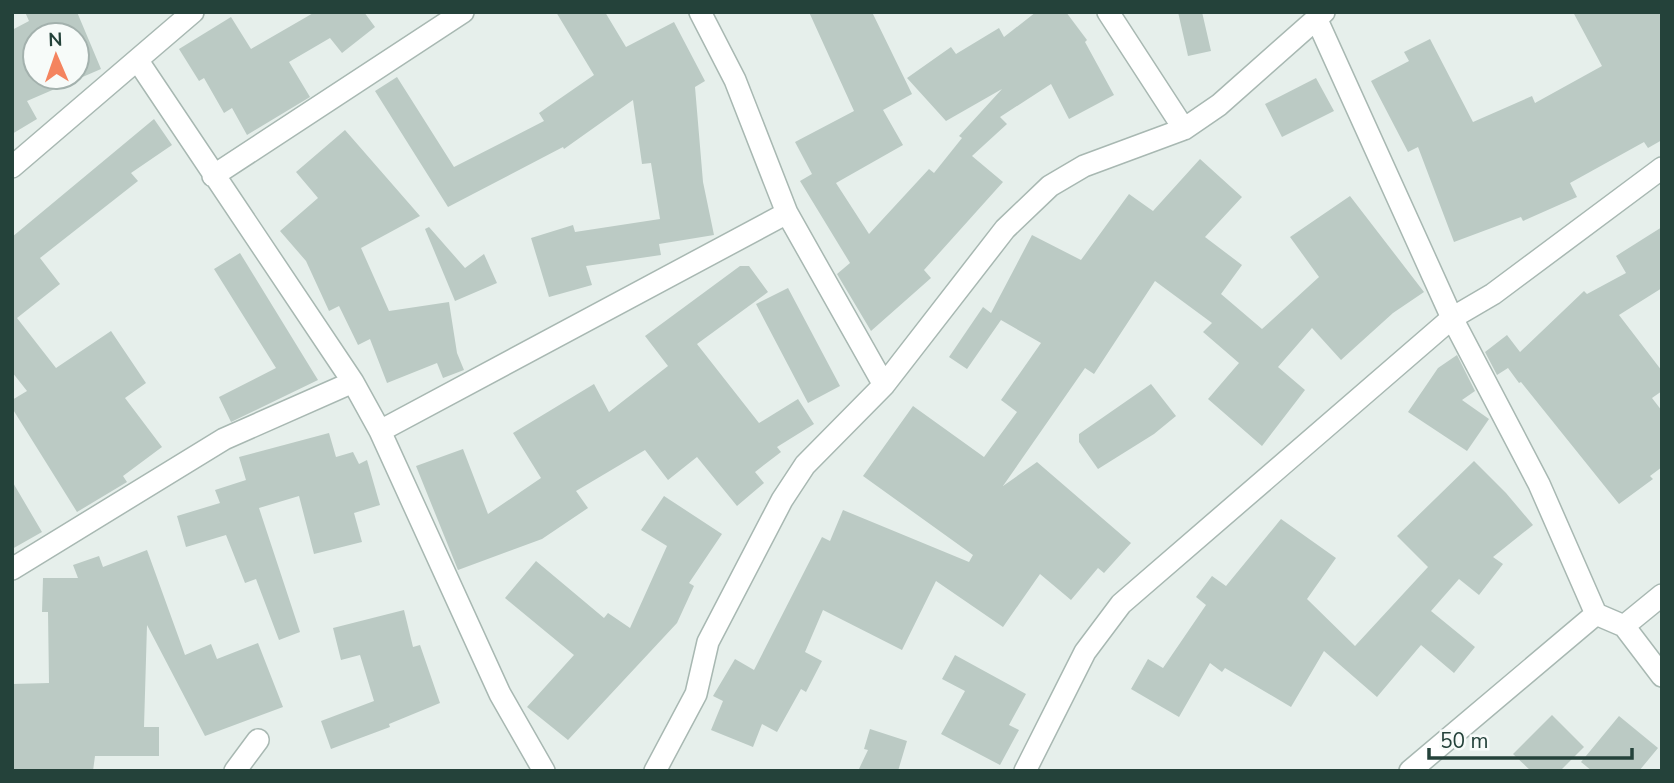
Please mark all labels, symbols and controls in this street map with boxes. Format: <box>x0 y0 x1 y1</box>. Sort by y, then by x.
north arrow <box>21 21 91 91</box>
text: N <box>48 27 63 53</box>
scale bar <box>1429 716 1632 760</box>
text: 50 m <box>1440 727 1489 755</box>

